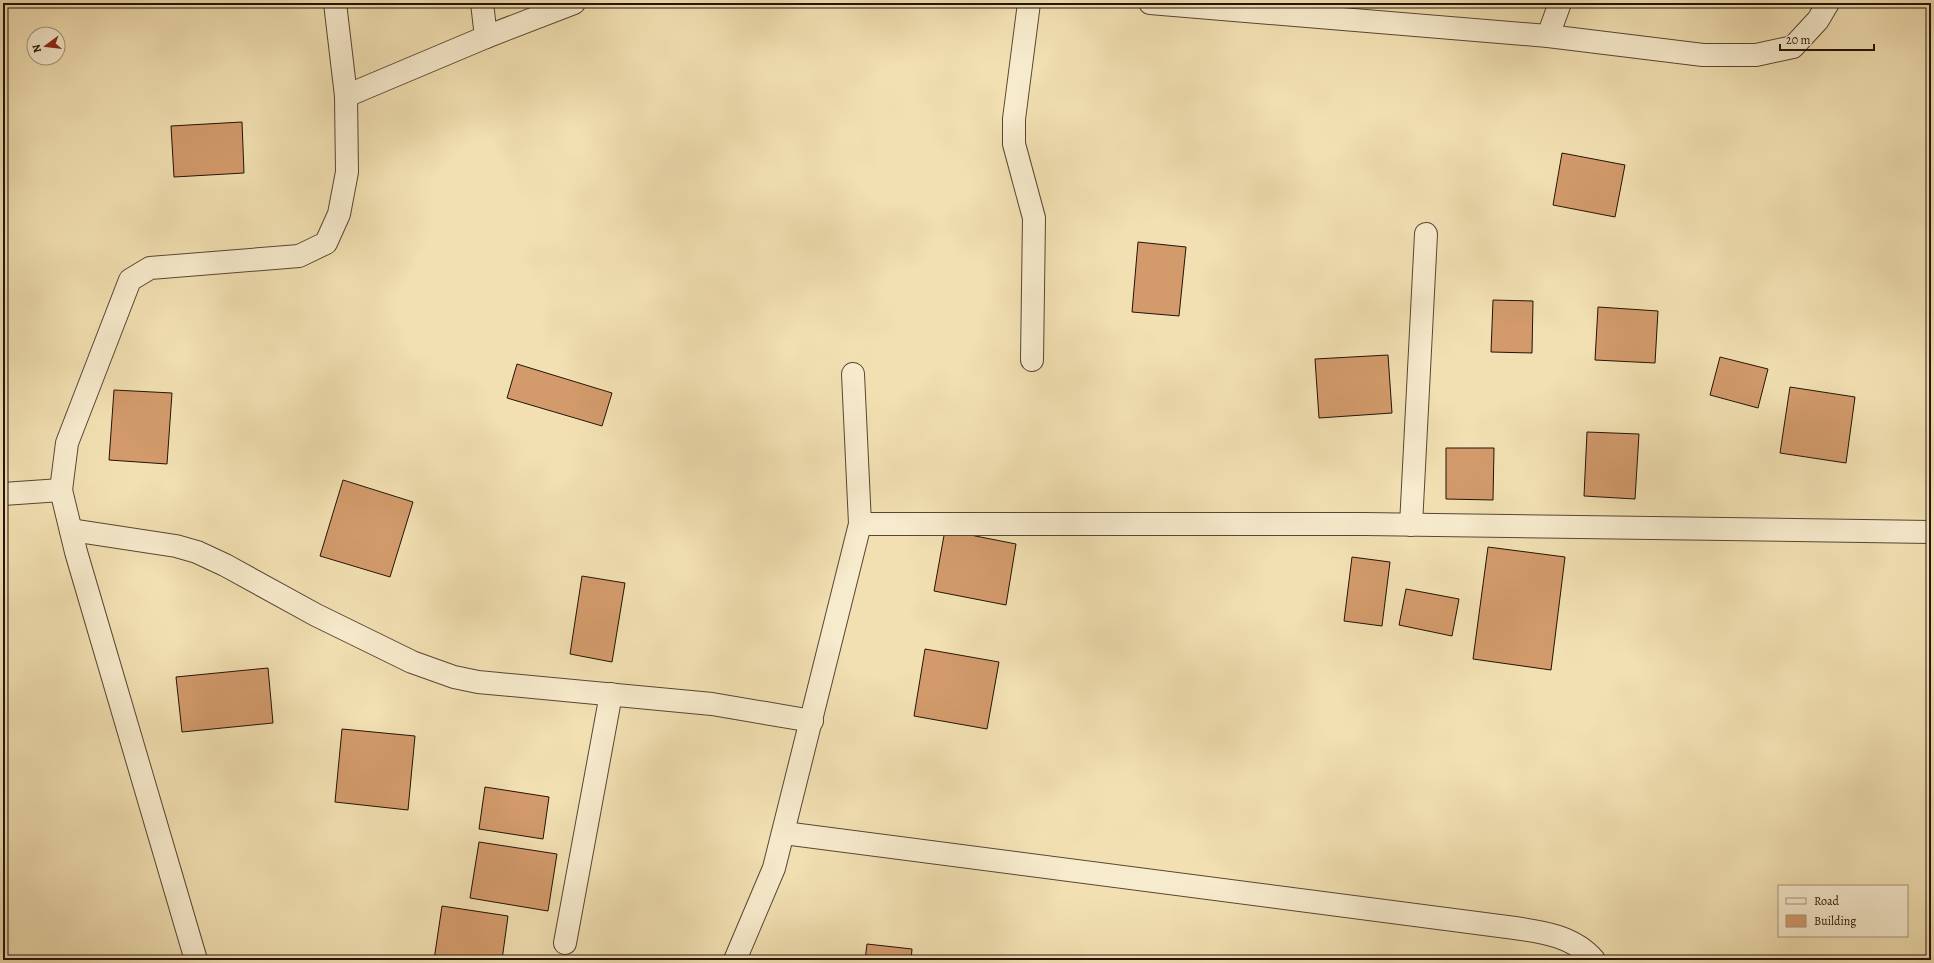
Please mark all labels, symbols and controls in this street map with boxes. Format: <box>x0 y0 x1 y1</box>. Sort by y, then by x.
north arrow <box>26 26 66 66</box>
scale bar <box>1780 26 1874 52</box>
text: 20 m <box>1786 32 1810 48</box>
text: N <box>29 43 45 54</box>
legend <box>1778 885 1908 937</box>
text: Road <box>1814 893 1840 909</box>
text: Building <box>1814 913 1856 929</box>

